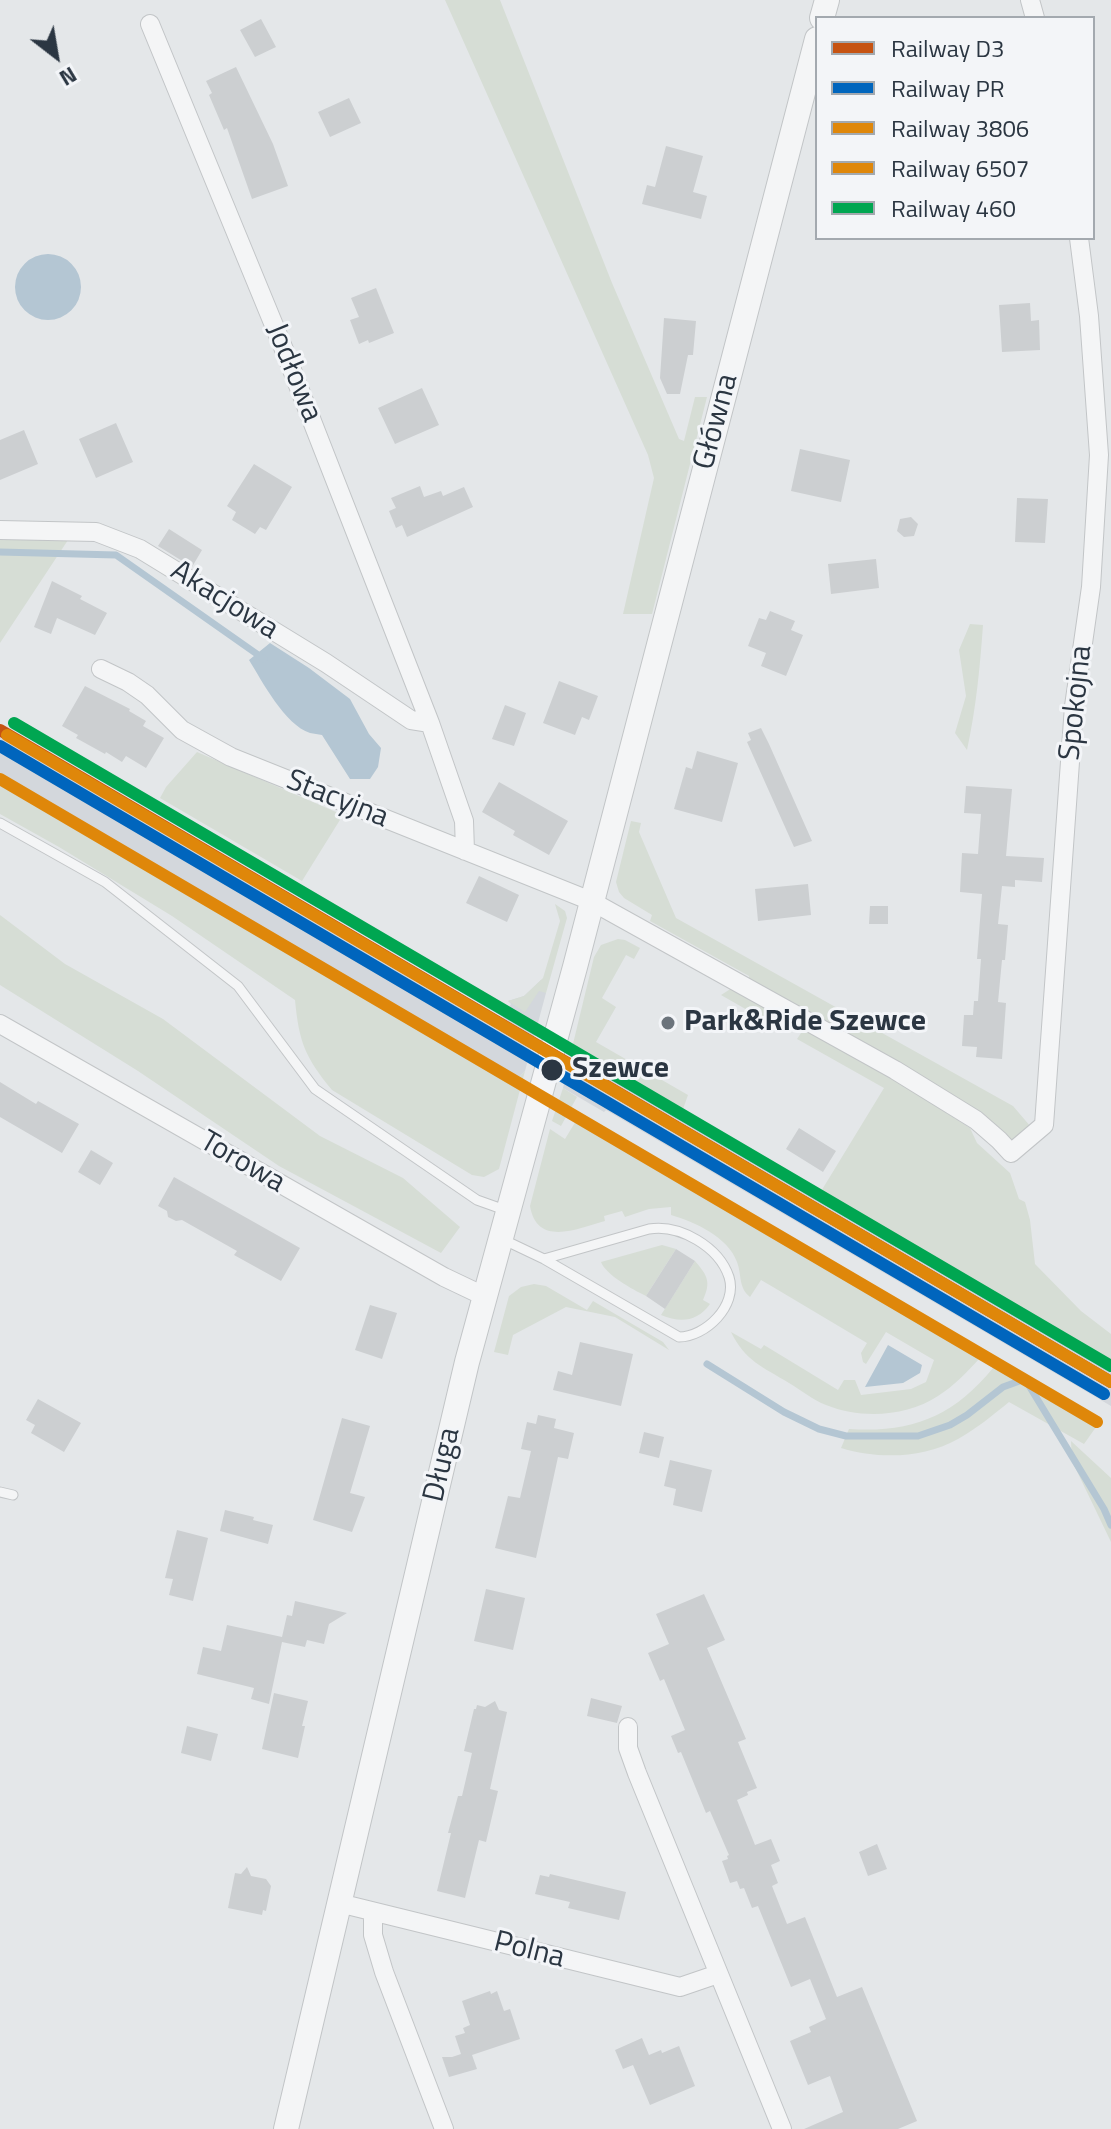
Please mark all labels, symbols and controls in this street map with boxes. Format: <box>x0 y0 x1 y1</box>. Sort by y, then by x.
north arrow <box>16 16 96 96</box>
legend <box>815 16 1095 240</box>
text: Railway D3 <box>891 30 1004 66</box>
text: N <box>53 58 84 95</box>
text: Railway PR <box>891 70 1005 106</box>
text: Railway 3806 <box>891 110 1029 146</box>
text: Railway 6507 <box>891 150 1029 186</box>
text: Railway 460 <box>891 190 1016 226</box>
street label: Jodłowa <box>257 319 329 427</box>
street label: Główna <box>687 370 747 474</box>
street label: Akacjowa <box>163 554 285 648</box>
street label: Spokojna <box>1053 644 1101 762</box>
street label: Stacyjna <box>281 763 393 837</box>
place label: Park&Ride Szewce <box>684 1005 926 1041</box>
marker: Park&Ride Szewce <box>659 1014 677 1032</box>
place label: Szewce <box>572 1052 669 1088</box>
marker: Szewce <box>539 1057 565 1083</box>
street label: Torowa <box>193 1124 291 1202</box>
street label: Długa <box>417 1424 469 1506</box>
street label: Polna <box>490 1925 568 1977</box>

